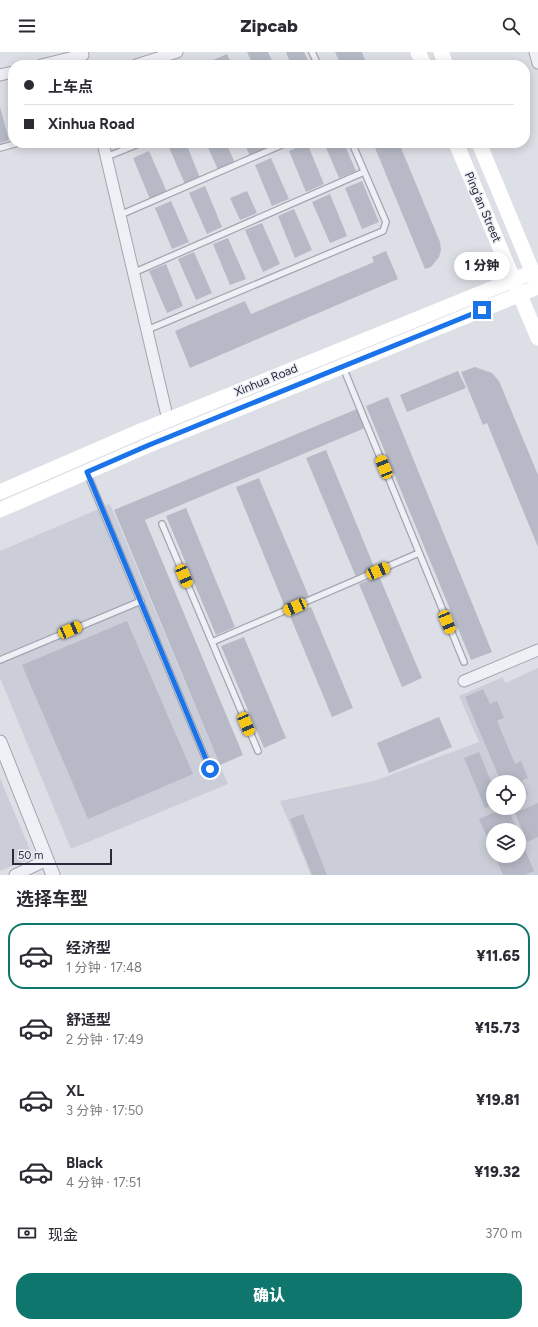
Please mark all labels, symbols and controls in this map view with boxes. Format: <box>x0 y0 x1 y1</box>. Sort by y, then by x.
icon: menu <box>16 15 38 37</box>
text: Zipcab <box>240 15 298 37</box>
icon: search <box>500 15 522 37</box>
text: 上车点 <box>48 78 93 96</box>
text: Xinhua Road <box>48 115 135 133</box>
street label: Ping'an Street <box>462 170 504 245</box>
callout: 1 分钟 <box>454 252 510 280</box>
text: 1 分钟 <box>465 258 499 273</box>
route end <box>473 301 491 319</box>
street label: Xinhua Road <box>232 361 300 399</box>
car <box>374 454 394 480</box>
car <box>365 561 391 581</box>
car <box>174 563 194 589</box>
car <box>282 597 308 617</box>
car <box>437 609 457 635</box>
car <box>57 620 83 640</box>
car <box>236 711 256 737</box>
route start <box>201 760 219 778</box>
map controls <box>486 775 526 863</box>
button: locate <box>486 775 526 815</box>
button: layers <box>486 823 526 863</box>
scale bar <box>12 847 112 866</box>
text: 50 m <box>18 849 43 862</box>
text: 选择车型 <box>16 888 88 910</box>
icon: car <box>18 938 54 974</box>
text: 经济型 <box>66 939 111 957</box>
text: ¥11.65 <box>476 947 520 965</box>
text: 1 分钟 · 17:48 <box>66 960 142 975</box>
icon: car <box>18 1010 54 1046</box>
text: 舒适型 <box>66 1011 111 1029</box>
text: ¥15.73 <box>475 1019 520 1037</box>
text: 2 分钟 · 17:49 <box>66 1032 143 1047</box>
icon: car <box>18 1082 54 1118</box>
text: XL <box>66 1082 84 1100</box>
text: ¥19.81 <box>476 1091 520 1109</box>
text: 3 分钟 · 17:50 <box>66 1103 143 1118</box>
icon: car <box>18 1154 54 1190</box>
text: Black <box>66 1154 103 1172</box>
text: ¥19.32 <box>474 1163 520 1181</box>
text: 4 分钟 · 17:51 <box>66 1175 142 1190</box>
icon: cash <box>16 1222 38 1244</box>
text: 现金 <box>48 1226 78 1244</box>
text: 370 m <box>485 1226 522 1241</box>
button: 确认 <box>16 1273 522 1319</box>

